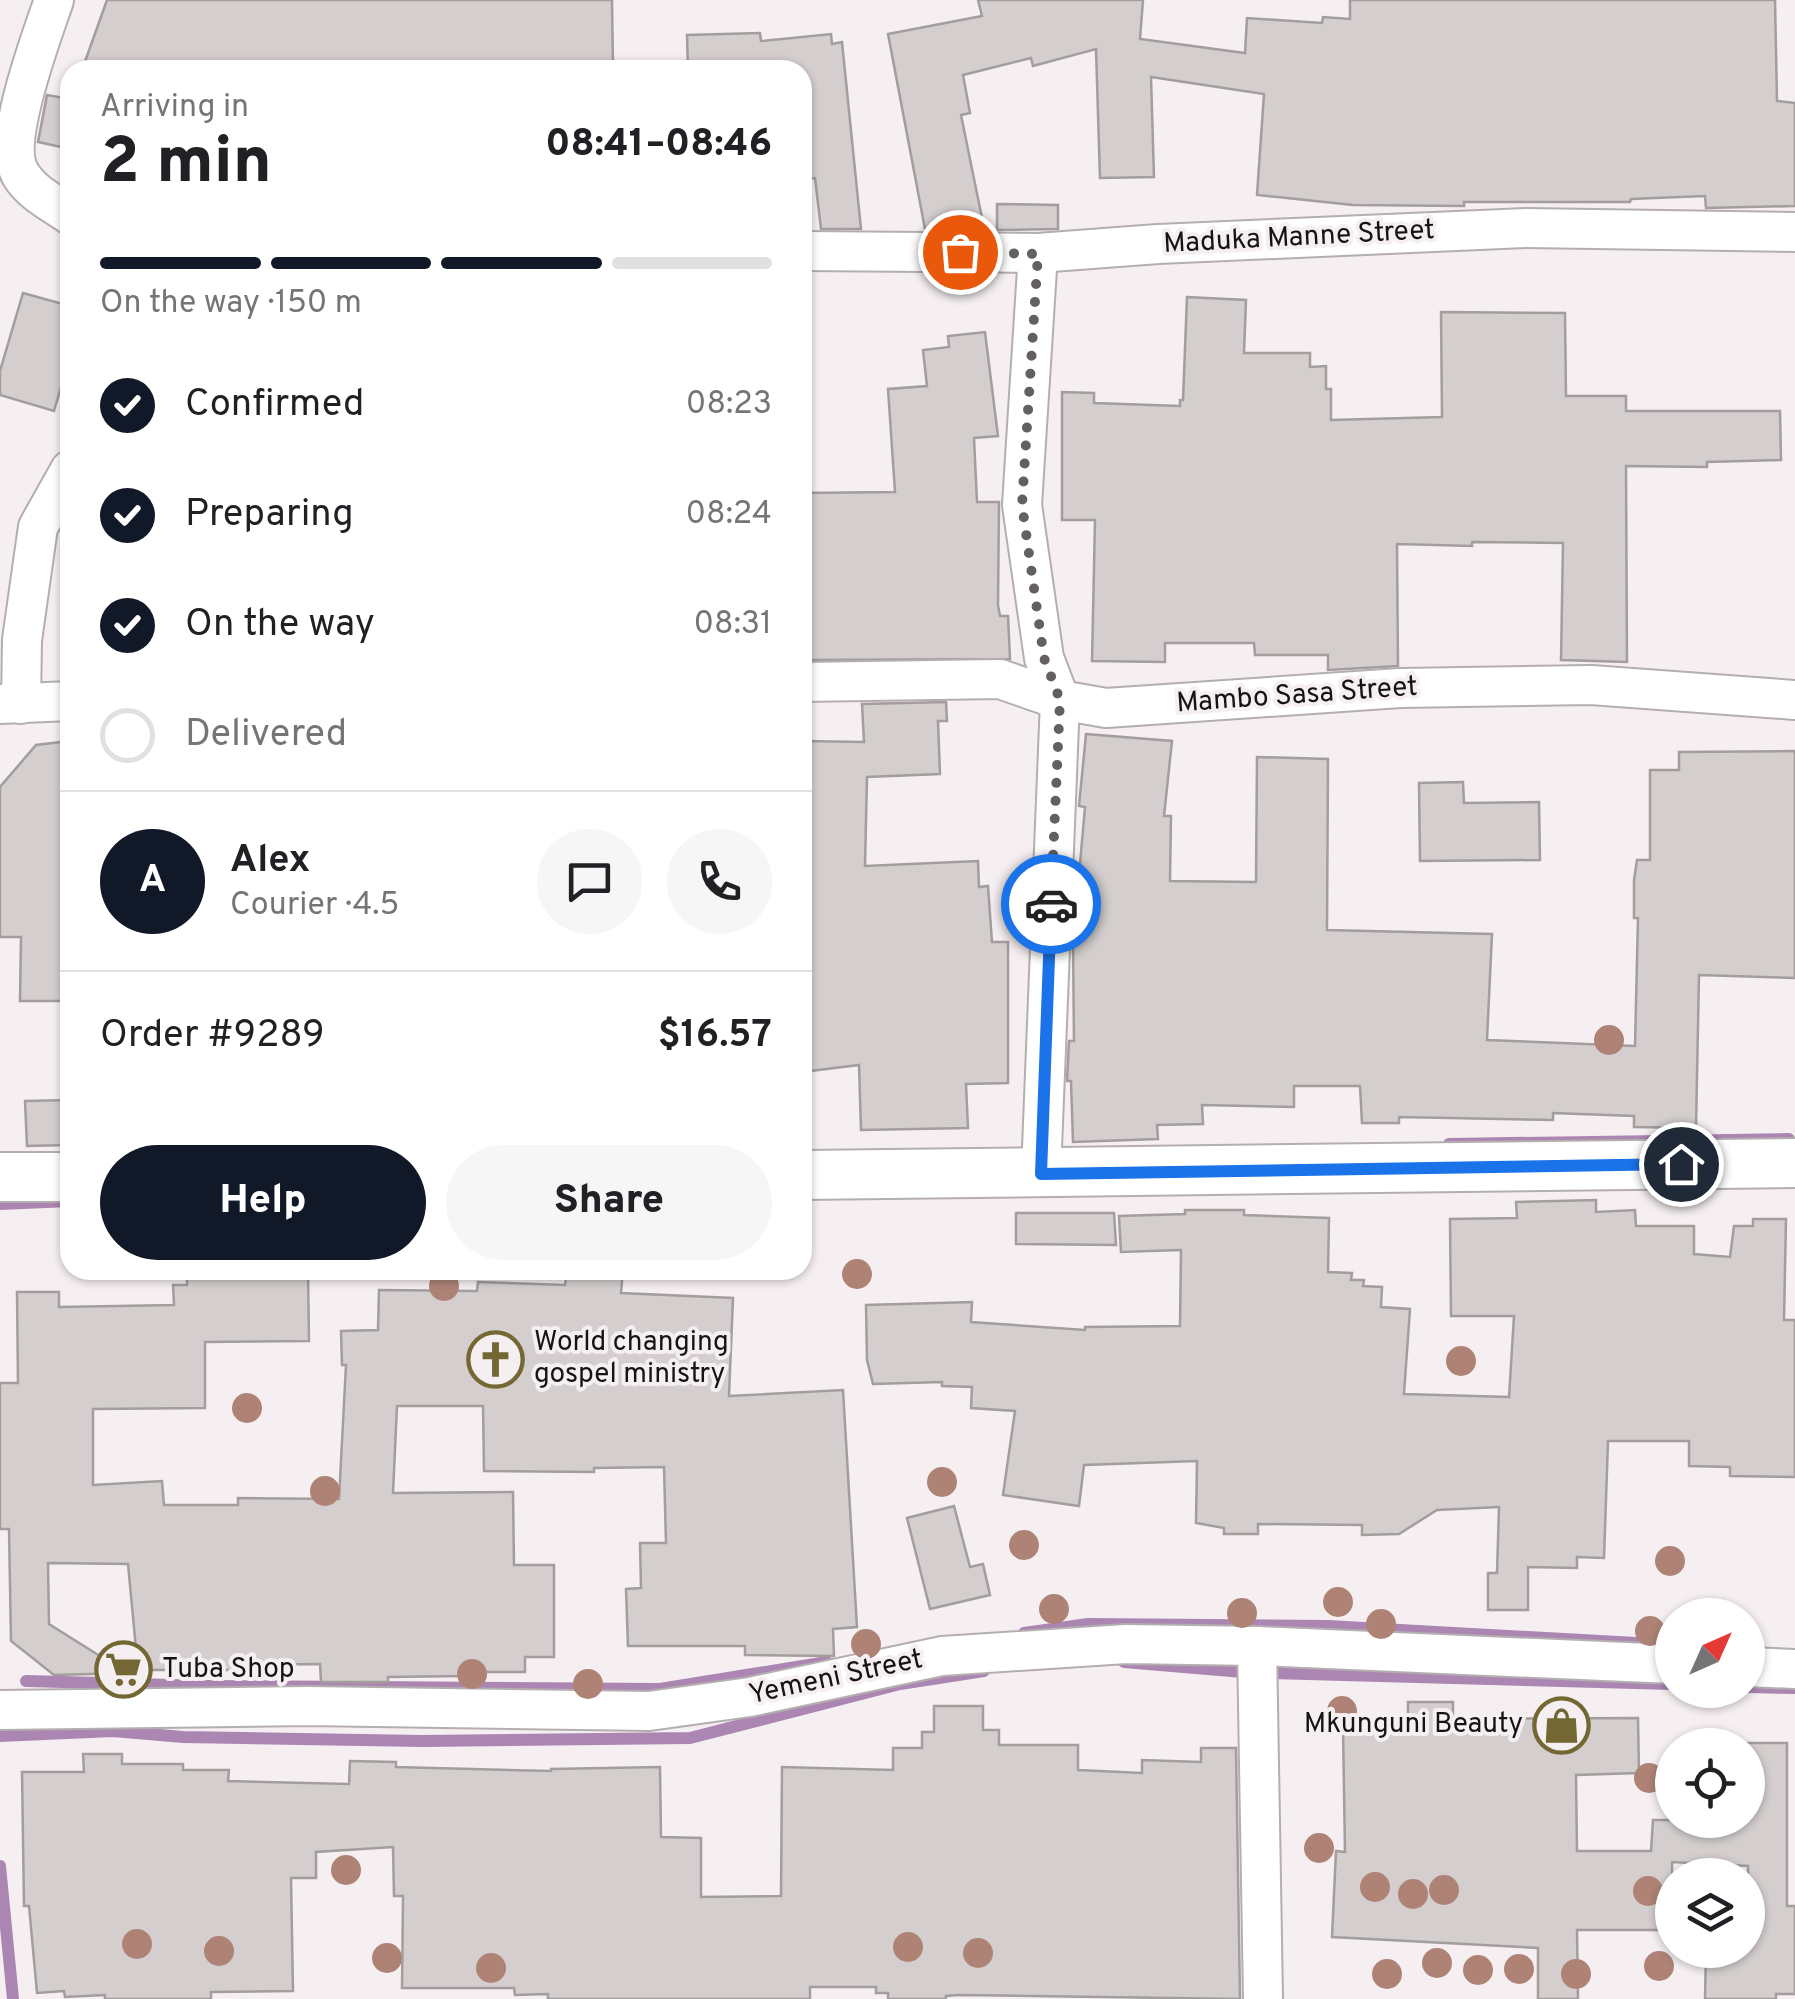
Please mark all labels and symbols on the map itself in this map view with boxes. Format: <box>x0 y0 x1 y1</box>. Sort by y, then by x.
pin <box>918 210 1003 295</box>
street label: Maduka Manne Street <box>1162 213 1436 263</box>
street label: Mambo Sasa Street <box>1175 670 1419 722</box>
courier <box>1001 854 1101 954</box>
pin <box>1639 1122 1724 1207</box>
place label: World changing gospel ministry <box>534 1325 729 1393</box>
church icon: World changing gospel ministry <box>465 1329 525 1389</box>
north arrow <box>1655 1598 1765 1708</box>
supermarket icon: Tuba Shop <box>93 1640 153 1700</box>
street label: Yemeni Street <box>746 1642 926 1714</box>
place label: Tuba Shop <box>162 1652 295 1688</box>
shop icon: Mkunguni Beauty <box>1532 1695 1592 1755</box>
place label: Mkunguni Beauty <box>1304 1707 1523 1743</box>

